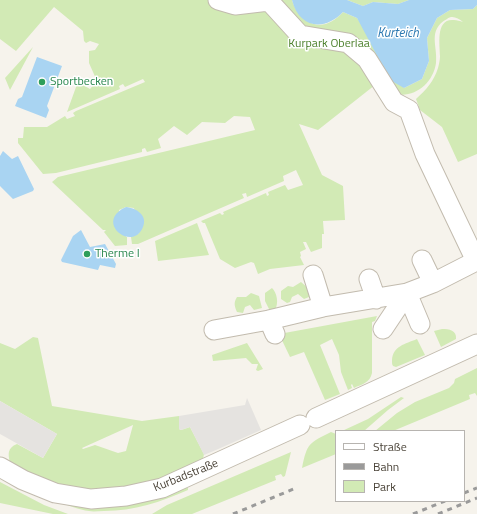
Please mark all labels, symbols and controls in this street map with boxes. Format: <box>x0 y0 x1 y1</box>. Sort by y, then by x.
water label: Kurteich <box>377 26 419 42</box>
park label: Kurpark Oberlaa <box>288 37 370 51</box>
place label: Sportbecken <box>50 75 113 89</box>
marker: Sportbecken <box>37 77 47 87</box>
place label: Therme I <box>95 247 140 261</box>
marker: Therme I <box>82 249 92 259</box>
legend <box>335 430 465 502</box>
text: Straße <box>373 437 407 456</box>
street label: Kurbadstraße <box>151 456 221 496</box>
text: Bahn <box>373 457 399 476</box>
text: Park <box>373 477 396 496</box>

